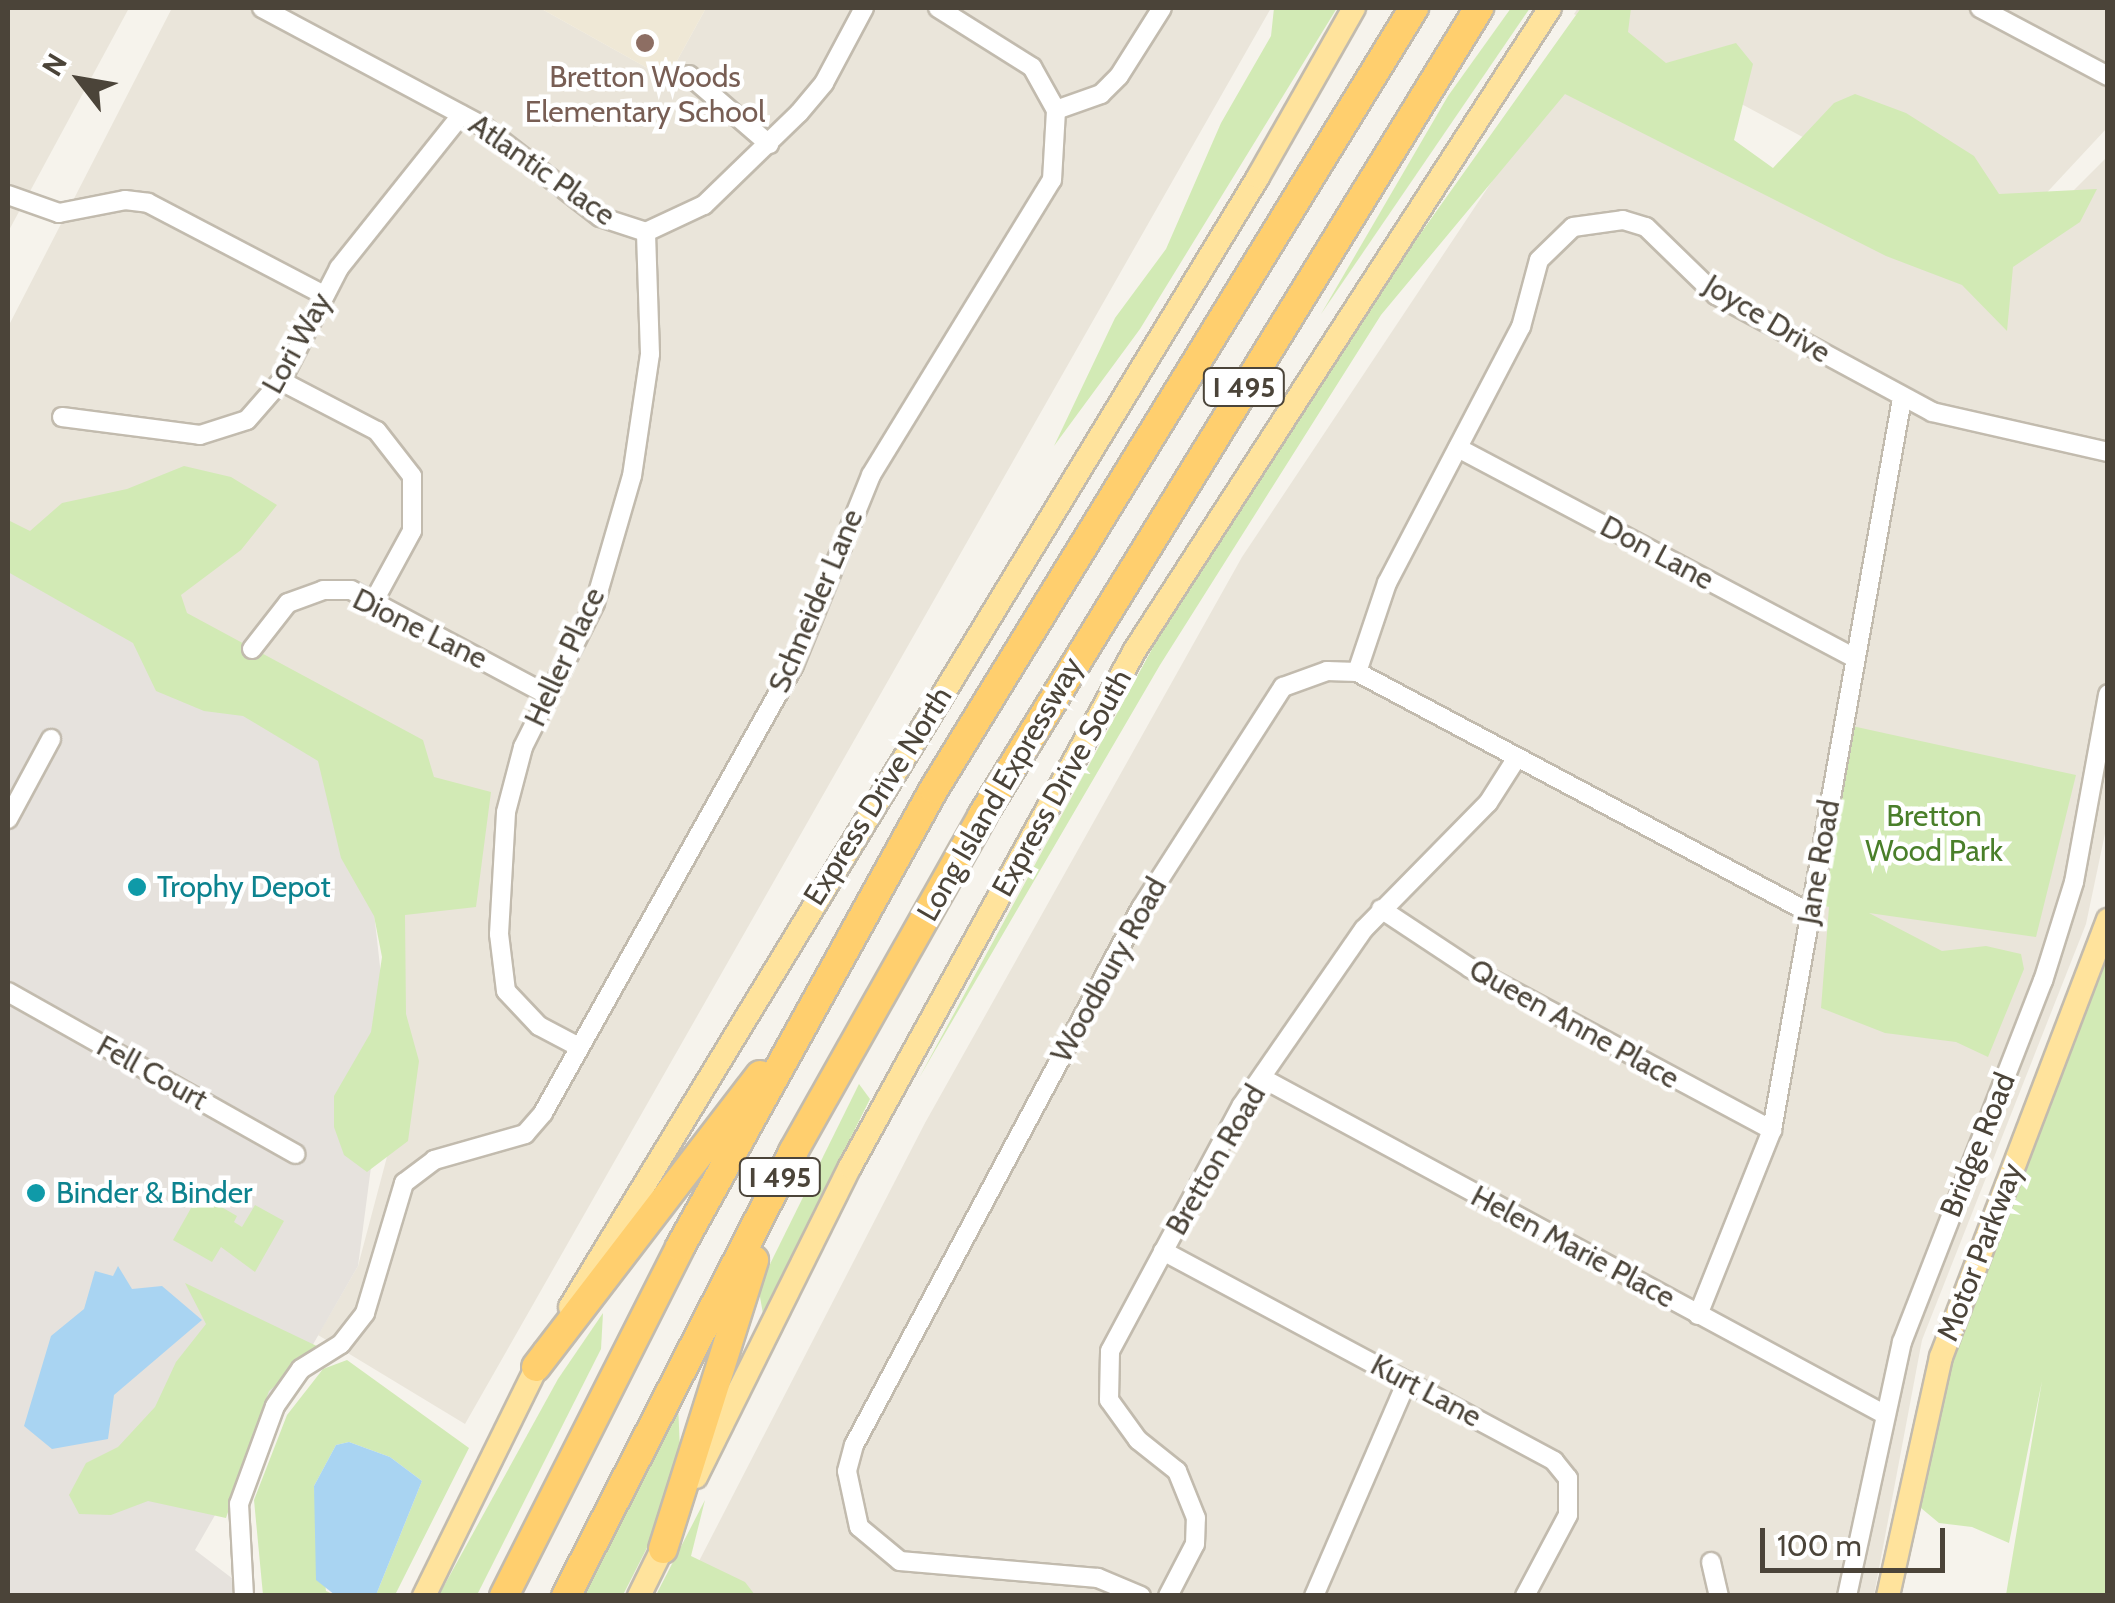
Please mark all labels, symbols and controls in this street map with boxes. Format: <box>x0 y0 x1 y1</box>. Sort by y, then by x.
north arrow <box>30 30 130 130</box>
marker: Bretton Woods Elementary School <box>634 32 656 54</box>
text: N <box>35 47 74 82</box>
place label: Bretton Woods Elementary School <box>525 59 765 130</box>
street label: Atlantic Place <box>462 107 622 233</box>
street label: Joyce Drive <box>1697 267 1837 371</box>
street label: Lori Way <box>255 286 339 400</box>
road number: I 495 <box>1202 364 1286 410</box>
street label: Schneider Lane <box>761 504 871 698</box>
street label: Don Lane <box>1594 508 1720 598</box>
street label: Dione Lane <box>347 581 493 677</box>
street label: Heller Place <box>517 582 613 732</box>
street label: Long Island Expressway <box>910 651 1090 927</box>
street label: Express Drive South <box>985 663 1139 903</box>
street label: Express Drive North <box>796 680 960 912</box>
street label: Jane Road <box>1790 797 1848 927</box>
park label: Bretton Wood Park <box>1865 798 2003 868</box>
place label: Trophy Depot <box>157 869 330 905</box>
street label: Woodbury Road <box>1043 871 1175 1069</box>
marker: Trophy Depot <box>126 876 148 898</box>
street label: Queen Anne Place <box>1463 951 1685 1097</box>
street label: Fell Court <box>91 1028 213 1118</box>
street label: Bridge Road <box>1933 1068 2023 1222</box>
street label: Bretton Road <box>1159 1079 1273 1241</box>
road number: I 495 <box>738 1154 822 1200</box>
street label: Motor Parkway <box>1930 1158 2030 1346</box>
place label: Binder & Binder <box>56 1175 253 1211</box>
street label: Helen Marie Place <box>1465 1178 1681 1316</box>
marker: Binder & Binder <box>25 1182 47 1204</box>
street label: Kurt Lane <box>1365 1347 1487 1435</box>
scale bar <box>1765 1508 1950 1570</box>
text: 100 m <box>1777 1527 1862 1564</box>

